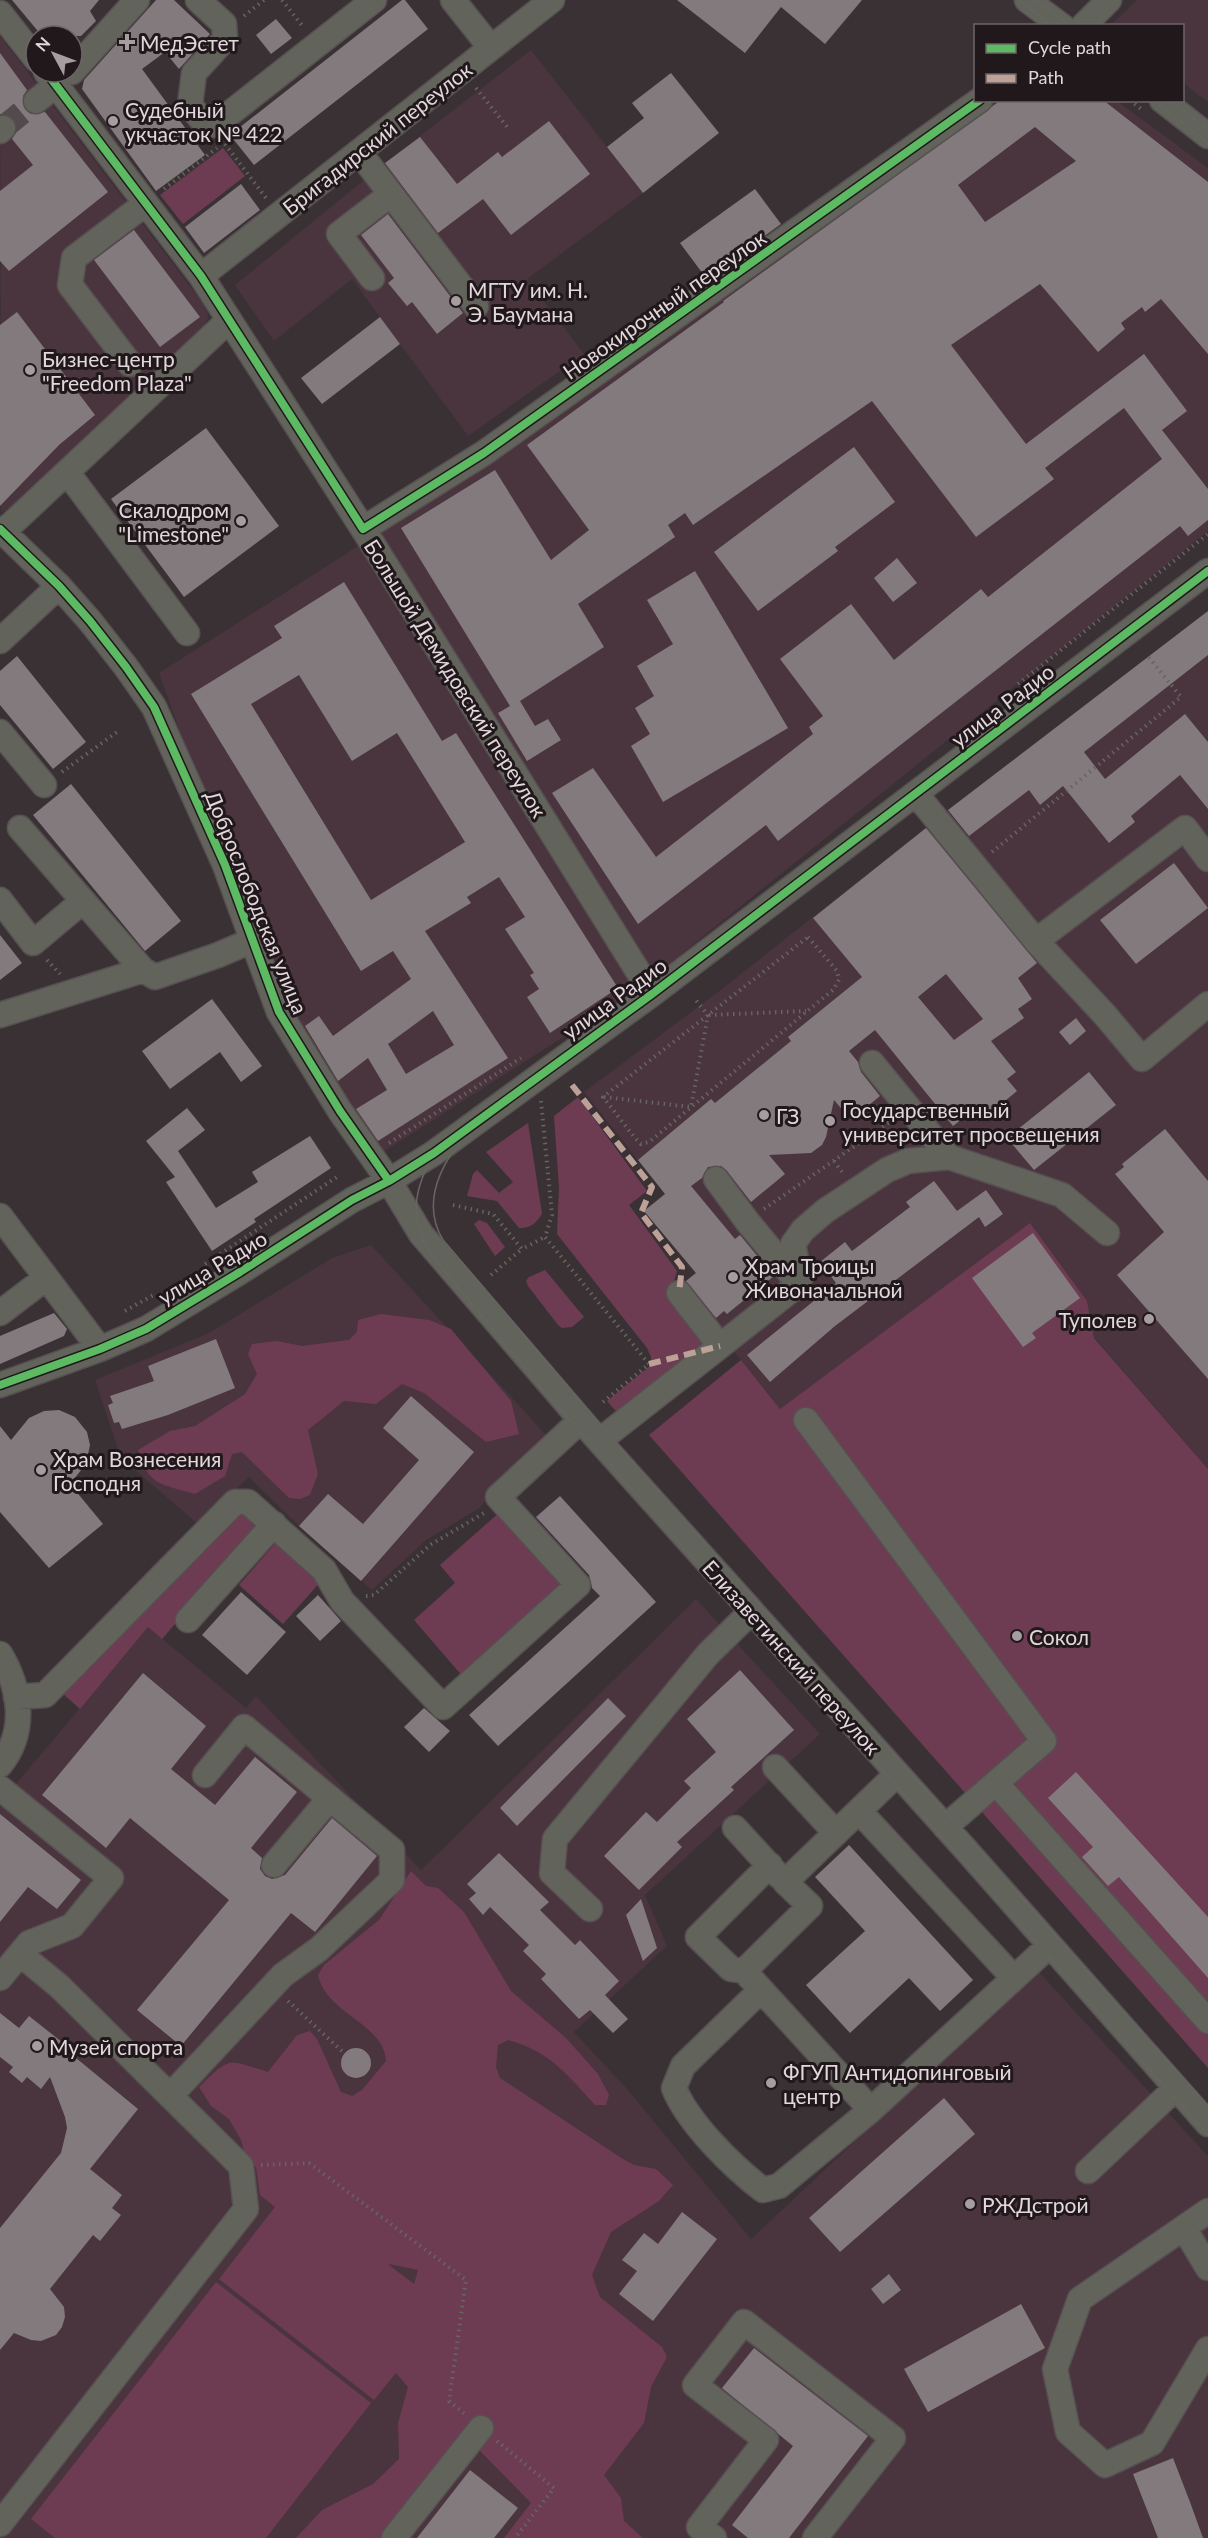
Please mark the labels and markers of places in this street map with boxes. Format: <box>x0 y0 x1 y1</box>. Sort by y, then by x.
place label: МедЭстет <box>140 30 239 55</box>
marker: МедЭстет <box>118 33 136 51</box>
place label: Судебный укчасток № 422 <box>125 97 283 146</box>
marker: Судебный укчасток № 422 <box>106 114 120 128</box>
place label: МГТУ им. Н. Э. Баумана <box>468 277 588 326</box>
marker: МГТУ им. Н. Э. Баумана <box>449 294 463 308</box>
place label: Бизнес-центр "Freedom Plaza" <box>42 346 192 395</box>
marker: Бизнес-центр "Freedom Plaza" <box>23 363 37 377</box>
place label: Скалодром "Limestone" <box>118 497 229 546</box>
marker: Скалодром "Limestone" <box>234 514 248 528</box>
place label: Государственный университет просвещения <box>842 1097 1100 1146</box>
place label: ГЗ <box>776 1103 799 1128</box>
marker: ГЗ <box>757 1108 771 1122</box>
marker: Государственный университет просвещения <box>823 1114 837 1128</box>
place label: Храм Троицы Живоначальной <box>745 1253 903 1302</box>
marker: Храм Троицы Живоначальной <box>726 1270 740 1284</box>
place label: Туполев <box>1058 1307 1137 1332</box>
marker: Туполев <box>1142 1312 1156 1326</box>
place label: Храм Вознесения Господня <box>53 1446 221 1495</box>
marker: Храм Вознесения Господня <box>34 1463 48 1477</box>
place label: Сокол <box>1029 1624 1089 1649</box>
marker: Сокол <box>1010 1629 1024 1643</box>
place label: Музей спорта <box>49 2034 183 2059</box>
marker: Музей спорта <box>30 2039 44 2053</box>
place label: ФГУП Антидопинговый центр <box>783 2059 1012 2108</box>
marker: ФГУП Антидопинговый центр <box>764 2076 778 2090</box>
place label: РЖДстрой <box>982 2192 1089 2217</box>
marker: РЖДстрой <box>963 2197 977 2211</box>

